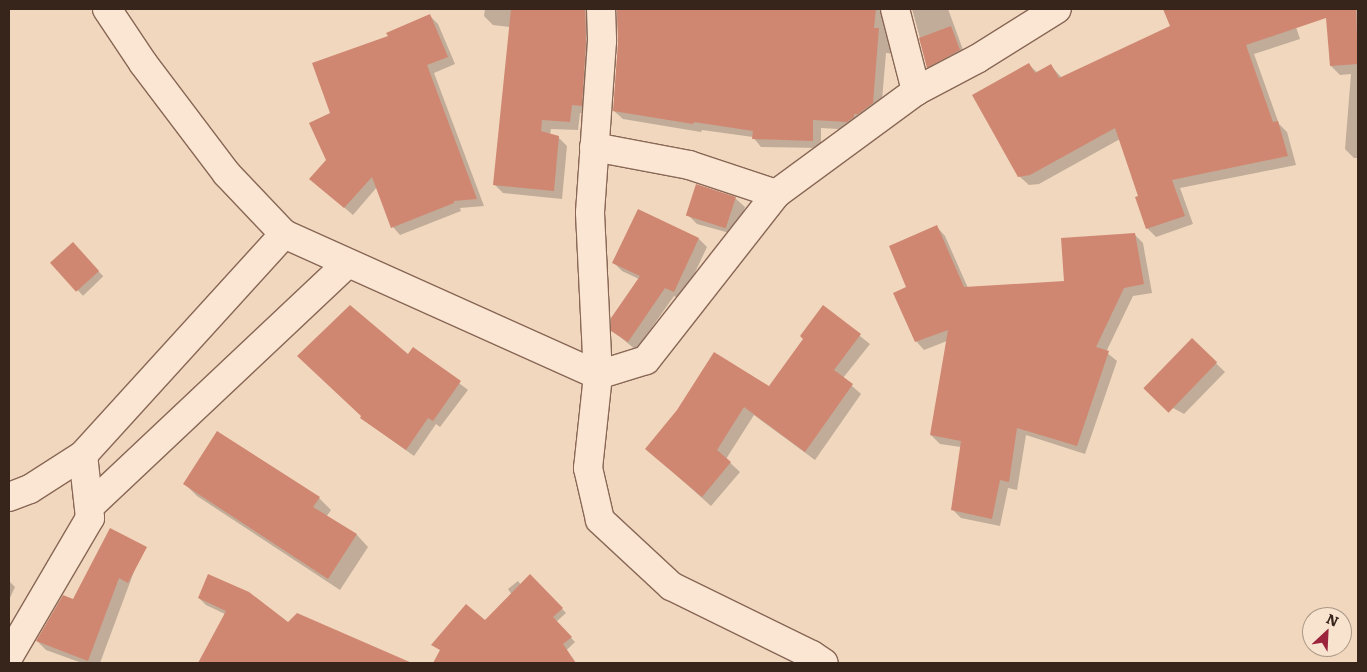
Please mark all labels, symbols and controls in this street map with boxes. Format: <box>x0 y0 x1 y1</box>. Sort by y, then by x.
north arrow <box>1302 607 1352 657</box>
text: N <box>1323 608 1342 631</box>

